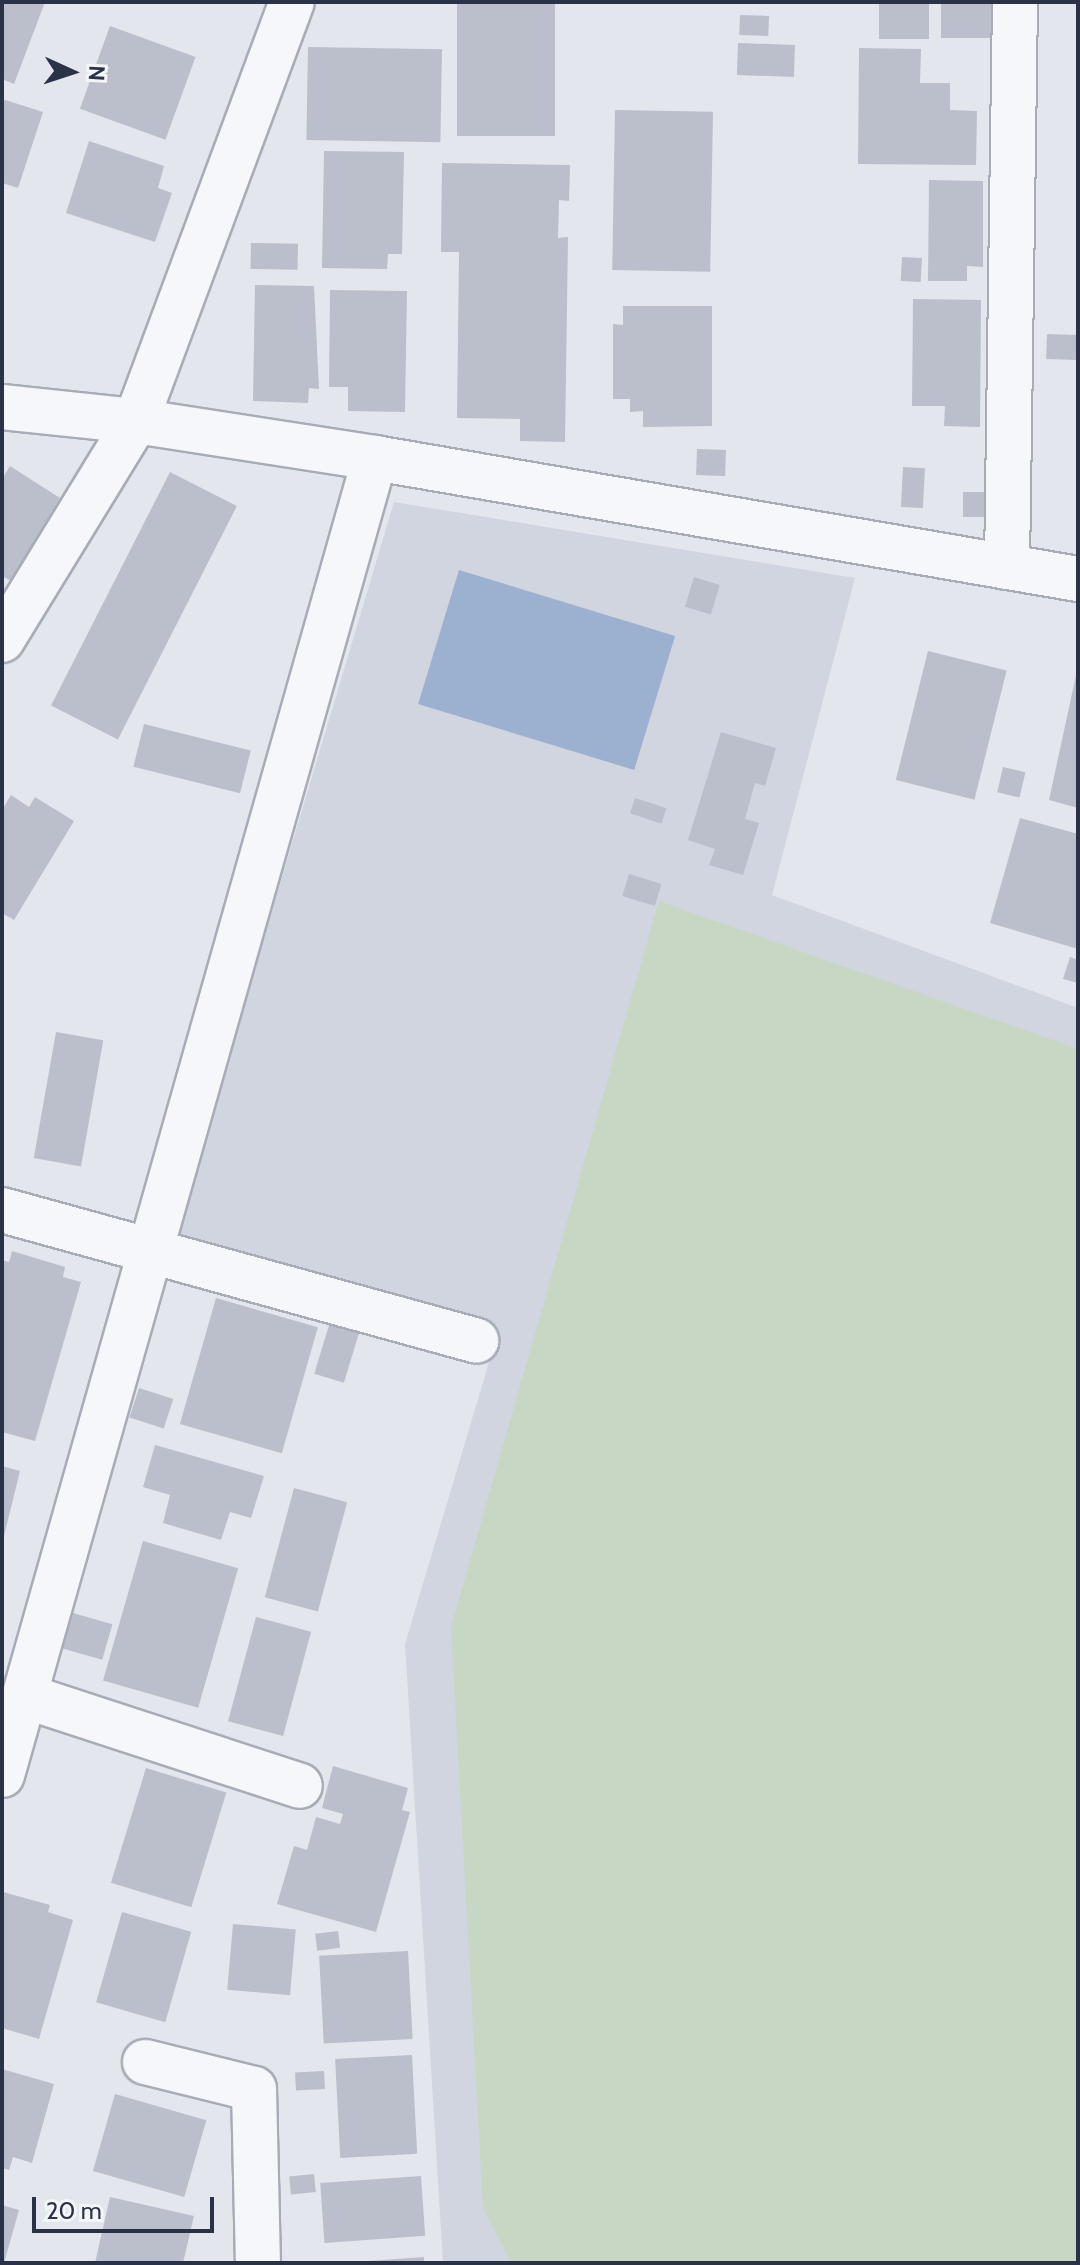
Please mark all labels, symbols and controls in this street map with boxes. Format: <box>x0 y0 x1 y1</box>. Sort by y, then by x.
north arrow <box>32 32 112 112</box>
text: N <box>83 65 110 82</box>
scale bar <box>36 2181 218 2231</box>
text: 20 m <box>46 2196 102 2225</box>

